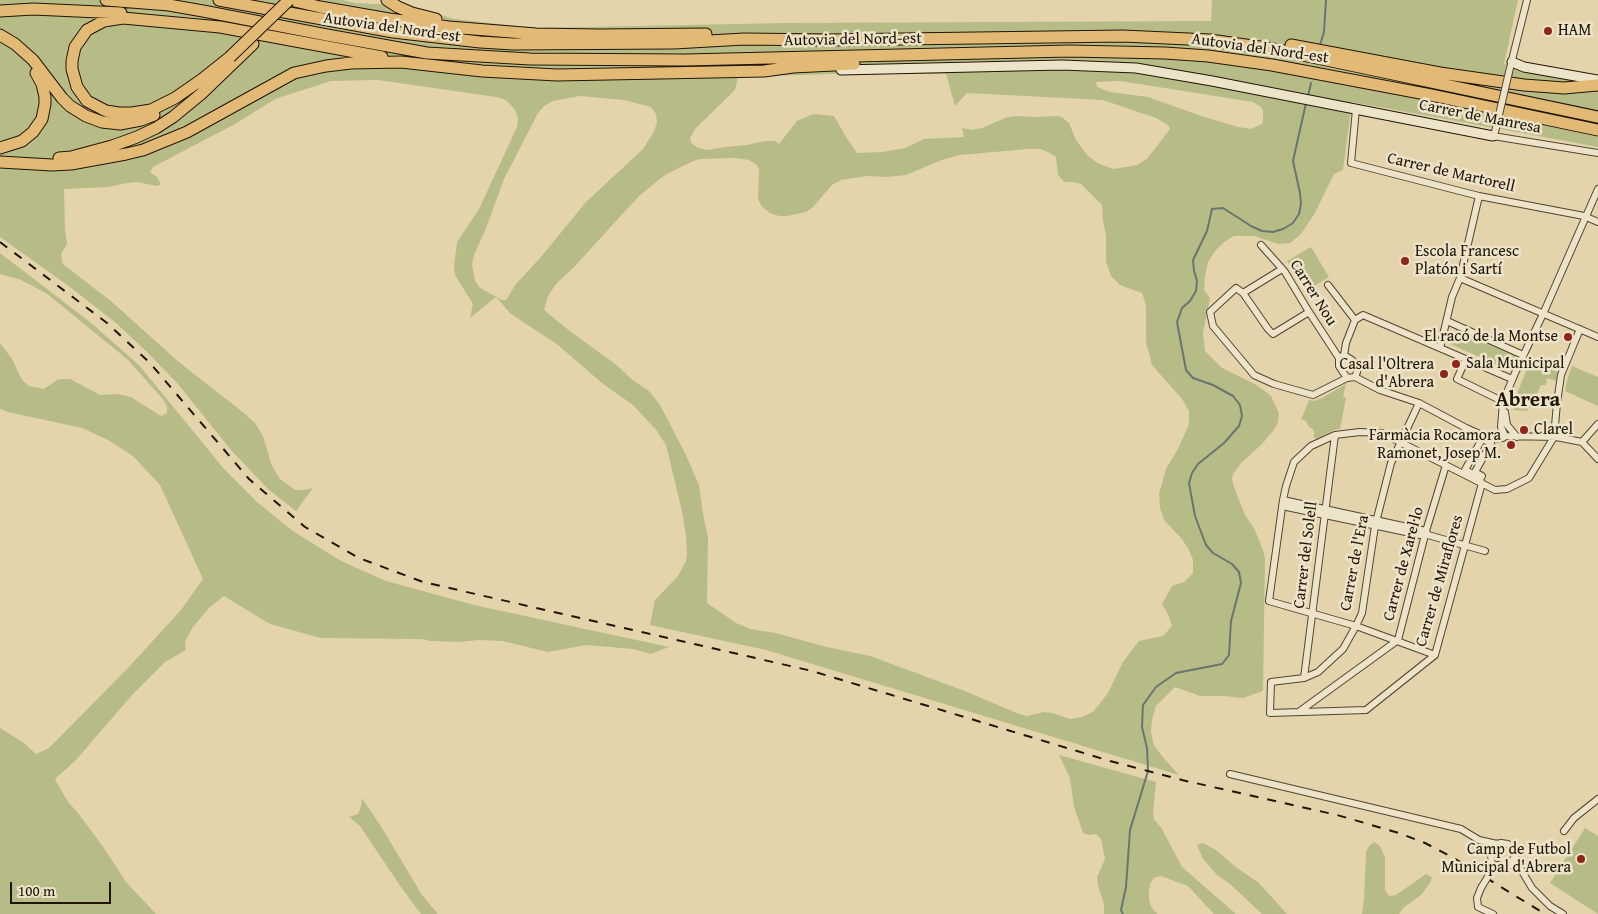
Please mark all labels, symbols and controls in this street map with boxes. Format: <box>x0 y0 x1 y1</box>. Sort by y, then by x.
street label: Autovia del Nord-est <box>322 9 462 47</box>
place label: HAM <box>1558 21 1591 41</box>
marker: HAM <box>1542 25 1554 37</box>
street label: Autovia del Nord-est <box>784 29 922 51</box>
street label: Autovia del Nord-est <box>1190 30 1330 68</box>
street label: Carrer de Manresa <box>1417 96 1543 138</box>
street label: Carrer de Martorell <box>1385 149 1517 197</box>
place label: Escola Francesc Platón i Sartí <box>1415 242 1519 280</box>
marker: Escola Francesc Platón i Sartí <box>1399 255 1411 267</box>
street label: Carrer Nou <box>1285 256 1341 330</box>
place label: El racó de la Montse <box>1424 327 1558 347</box>
marker: El racó de la Montse <box>1562 331 1574 343</box>
place label: Sala Municipal <box>1466 354 1564 374</box>
place label: Casal l'Oltrera d'Abrera <box>1339 355 1434 393</box>
marker: Sala Municipal <box>1450 358 1462 370</box>
marker: Casal l'Oltrera d'Abrera <box>1438 368 1450 380</box>
district label: Abrera <box>1496 388 1560 414</box>
place label: Clarel <box>1534 420 1573 440</box>
marker: Clarel <box>1518 424 1530 436</box>
place label: Farmàcia Rocamora Ramonet, Josep M. <box>1369 426 1501 464</box>
marker: Farmàcia Rocamora Ramonet, Josep M. <box>1505 439 1517 451</box>
street label: Carrer del Solell <box>1290 500 1322 610</box>
street label: Carrer de Xarel·lo <box>1380 505 1428 623</box>
street label: Carrer de Miraflores <box>1412 513 1468 649</box>
street label: Carrer de l'Era <box>1336 514 1374 612</box>
place label: Camp de Futbol Municipal d'Abrera <box>1441 840 1571 878</box>
marker: Camp de Futbol Municipal d'Abrera <box>1575 853 1587 865</box>
scale bar <box>12 872 114 904</box>
text: 100 m <box>18 880 55 901</box>

